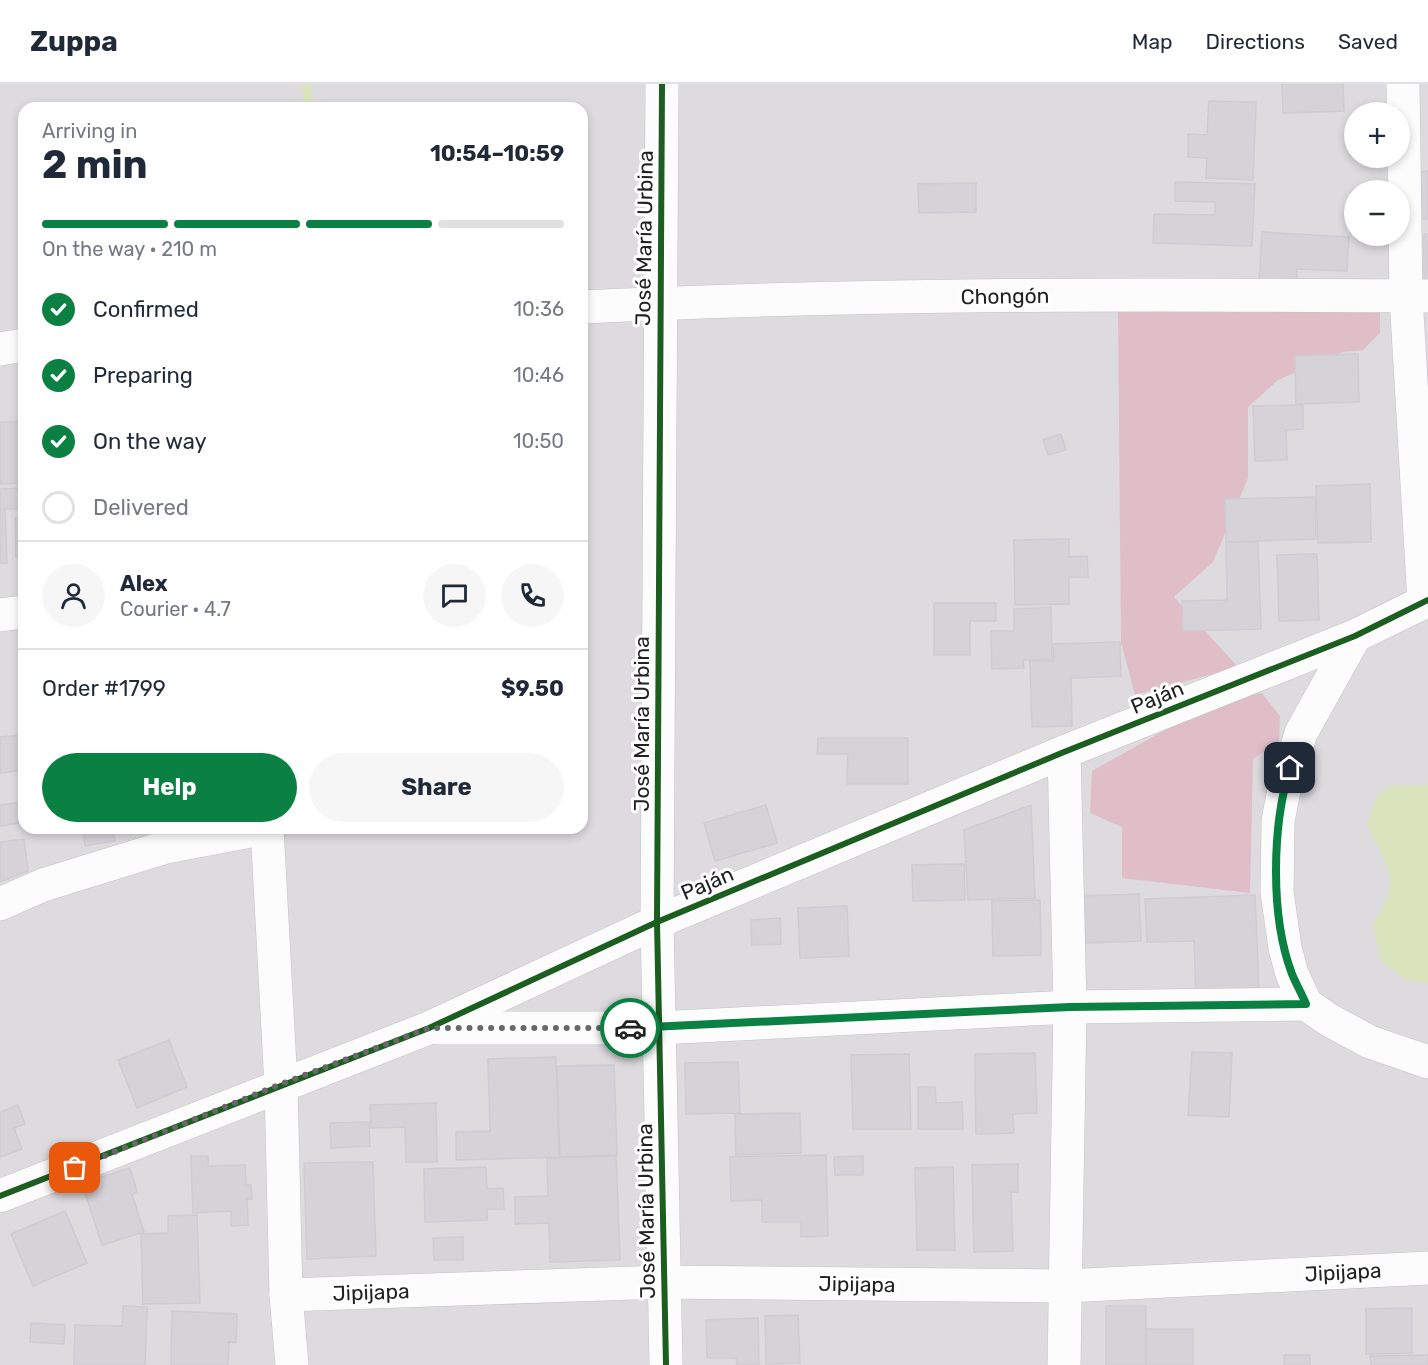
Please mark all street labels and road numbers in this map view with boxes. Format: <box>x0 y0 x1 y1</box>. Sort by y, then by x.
street label: José María Urbina <box>630 150 658 326</box>
street label: Chongón <box>960 283 1050 309</box>
street label: José María Urbina <box>629 636 654 812</box>
street label: Paján <box>1127 675 1187 719</box>
street label: Paján <box>677 861 737 905</box>
street label: José María Urbina <box>632 1123 660 1299</box>
street label: Jipijapa <box>1304 1258 1382 1286</box>
street label: Jipijapa <box>818 1271 896 1297</box>
street label: Jipijapa <box>332 1278 410 1306</box>

